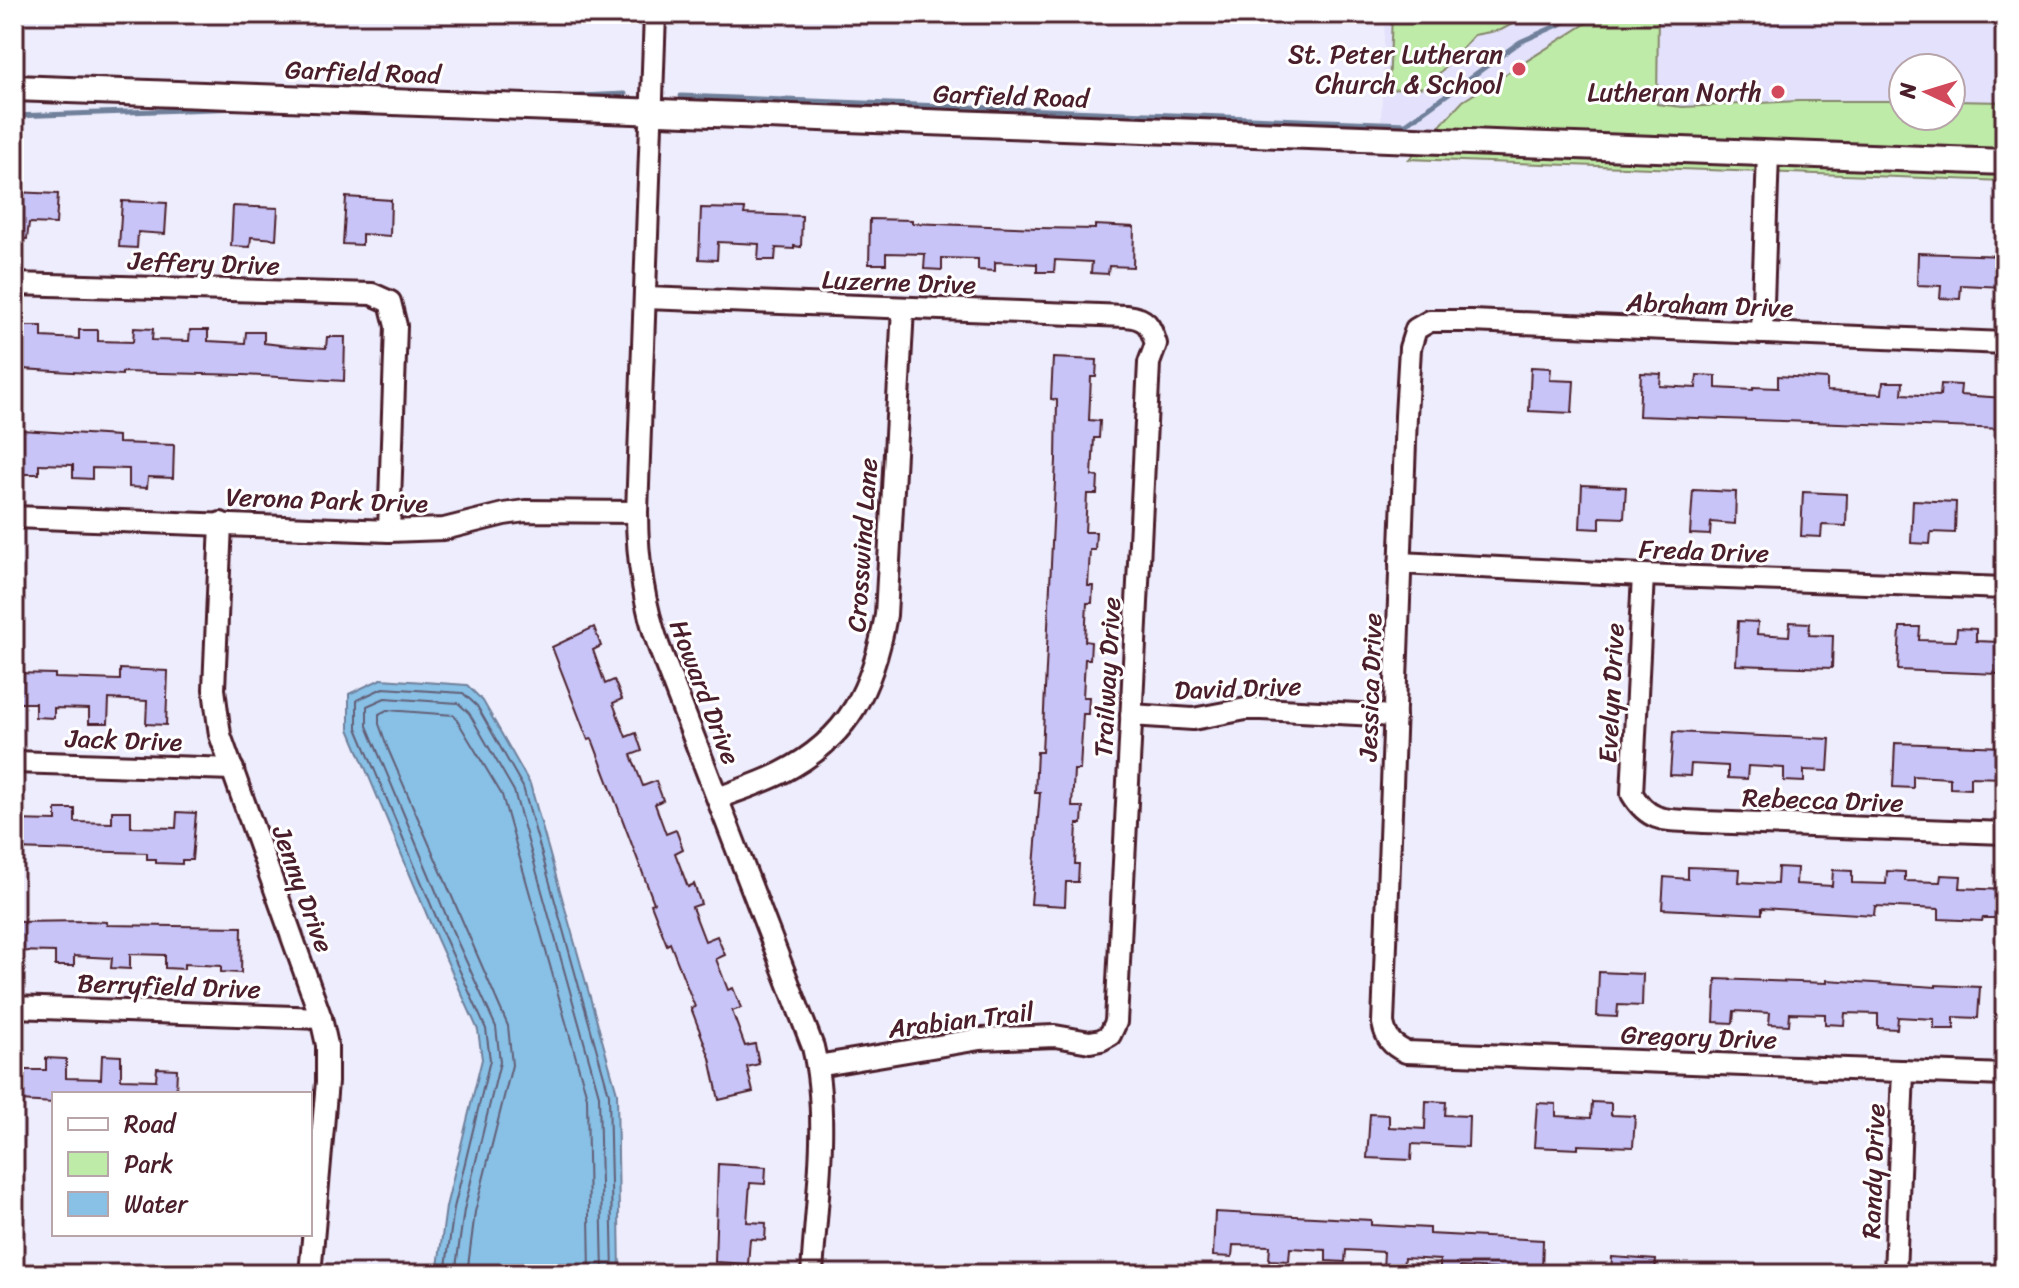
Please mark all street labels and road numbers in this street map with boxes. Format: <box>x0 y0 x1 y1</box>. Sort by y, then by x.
street label: Garfield Road <box>284 46 444 98</box>
street label: Garfield Road <box>932 70 1092 122</box>
street label: Jeffery Drive <box>126 237 281 289</box>
street label: Luzerne Drive <box>821 256 977 308</box>
street label: Abraham Drive <box>1625 279 1794 331</box>
street label: Crosswind Lane <box>833 456 891 634</box>
street label: Verona Park Drive <box>225 473 429 527</box>
street label: Freda Drive <box>1638 526 1770 576</box>
street label: Trailway Drive <box>1080 596 1134 758</box>
street label: Jessica Drive <box>1344 612 1396 763</box>
street label: Howard Drive <box>656 613 754 771</box>
street label: Evelyn Drive <box>1584 622 1638 764</box>
street label: David Drive <box>1174 663 1302 713</box>
street label: Jack Drive <box>64 715 184 765</box>
street label: Rebecca Drive <box>1742 774 1904 826</box>
street label: Jenny Drive <box>258 818 347 959</box>
street label: Berryfield Drive <box>76 960 262 1012</box>
street label: Arabian Trail <box>885 988 1037 1052</box>
street label: Gregory Drive <box>1620 1011 1778 1063</box>
street label: Randy Drive <box>1848 1103 1898 1239</box>

